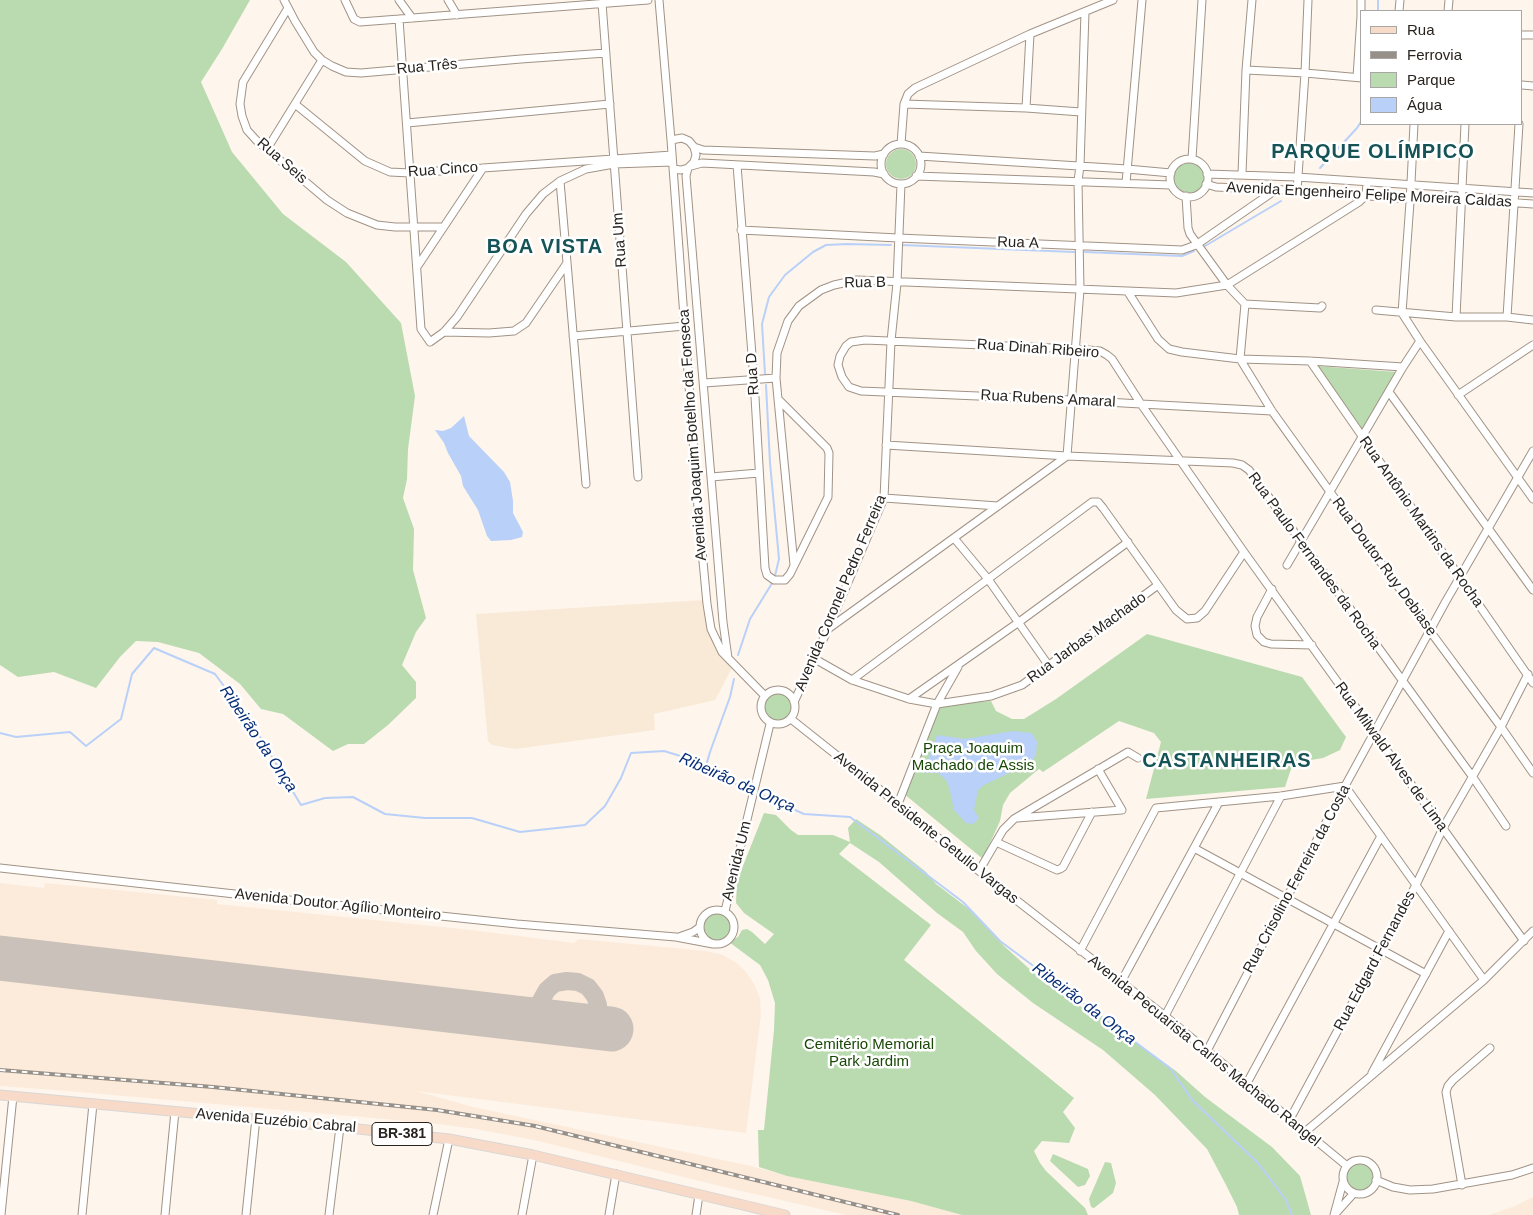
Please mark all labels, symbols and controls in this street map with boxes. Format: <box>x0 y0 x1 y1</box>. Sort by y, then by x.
legend <box>1360 10 1523 125</box>
text: Rua <box>1407 21 1435 38</box>
text: Ferrovia <box>1407 46 1462 63</box>
street label: Rua Três <box>396 55 458 79</box>
text: Parque <box>1407 71 1455 88</box>
text: Água <box>1407 96 1442 113</box>
street label: Rua Seis <box>253 134 311 188</box>
district label: PARQUE OLÍMPICO <box>1269 140 1477 164</box>
street label: Rua Cinco <box>407 159 479 181</box>
street label: Avenida Engenheiro Felipe Moreira Caldas <box>1226 179 1512 211</box>
street label: Rua Um <box>609 212 631 268</box>
street label: Rua A <box>997 233 1039 253</box>
district label: BOA VISTA <box>486 235 604 259</box>
street label: Rua B <box>844 274 886 292</box>
street label: Avenida Joaquim Botelho da Fonseca <box>675 308 711 562</box>
street label: Rua Dinah Ribeiro <box>976 336 1100 362</box>
street label: Rua D <box>743 352 763 396</box>
street label: Rua Rubens Amaral <box>980 386 1116 412</box>
street label: Rua Antônio Martins da Rocha <box>1355 433 1487 611</box>
street label: Rua Paulo Fernandes da Rocha <box>1244 469 1384 653</box>
street label: Avenida Coronel Pedro Ferreira <box>791 492 891 694</box>
street label: Rua Doutor Ruy Debiase <box>1328 494 1440 640</box>
street label: Rua Jarbas Machado <box>1024 589 1150 687</box>
street label: Rua Milwald Alves de Lima <box>1331 679 1451 835</box>
water label: Ribeirão da Onça <box>215 682 301 796</box>
park label: Praça Joaquim Machado de Assis <box>912 740 1034 775</box>
street label: Avenida Presidente Getulio Vargas <box>830 748 1022 908</box>
water label: Ribeirão da Onça <box>676 749 798 817</box>
district label: CASTANHEIRAS <box>1141 749 1313 773</box>
street label: Rua Crisolino Ferreira da Costa <box>1240 782 1354 976</box>
street label: Avenida Um <box>718 819 756 903</box>
street label: Avenida Doutor Agílio Monteiro <box>234 885 442 925</box>
street label: Rua Edgard Fernandes <box>1330 888 1420 1034</box>
street label: Avenida Pecuarista Carlos Machado Rangel <box>1084 951 1324 1151</box>
water label: Ribeirão da Onça <box>1029 959 1139 1049</box>
park label: Cemitério Memorial Park Jardim <box>804 1036 934 1071</box>
street label: Avenida Euzébio Cabral <box>195 1105 357 1137</box>
road number: BR-381 <box>372 1122 432 1146</box>

